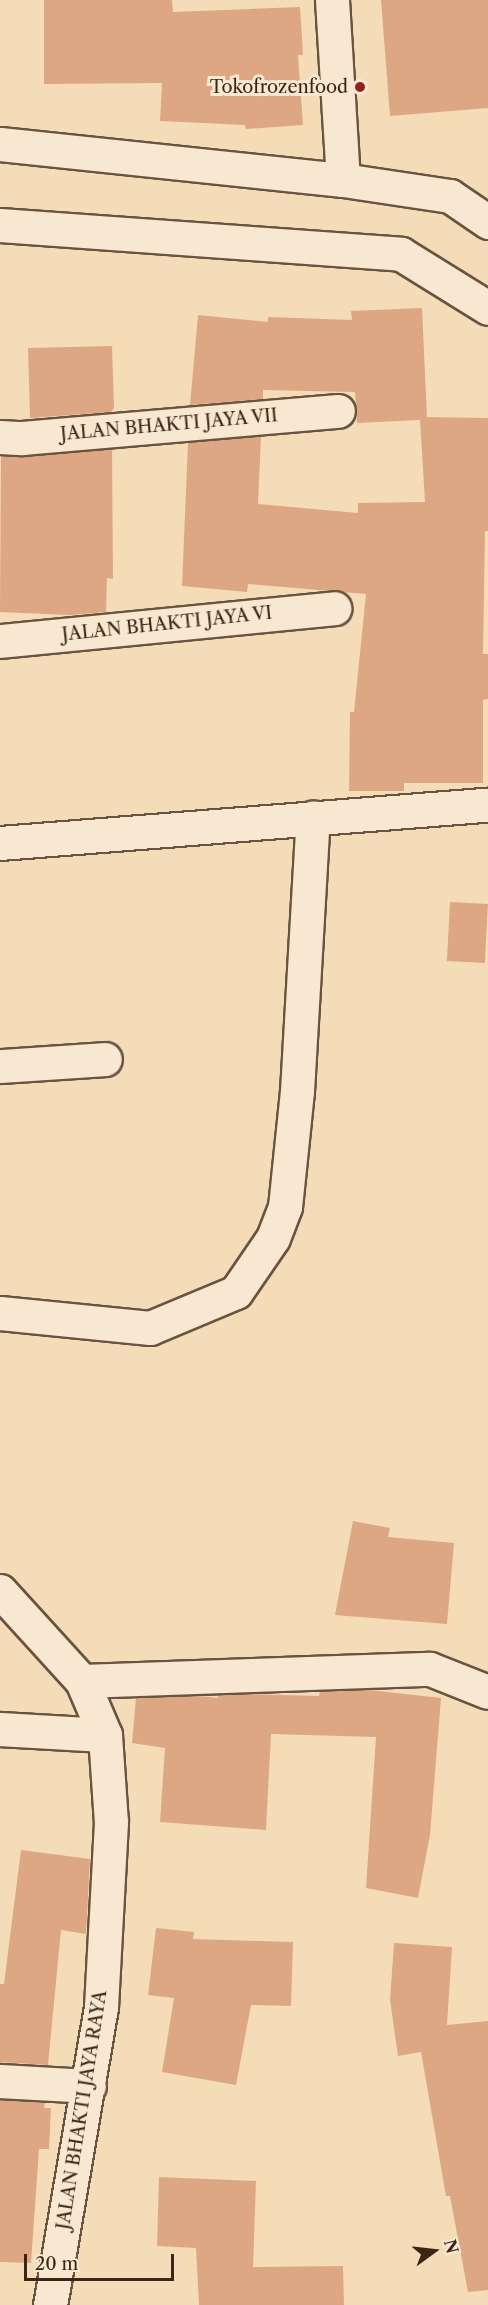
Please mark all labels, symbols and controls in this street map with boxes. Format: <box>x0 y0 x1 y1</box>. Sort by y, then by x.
place label: Tokofrozenfood <box>210 76 348 98</box>
marker: Tokofrozenfood <box>353 80 367 94</box>
street label: JALAN BHAKTI JAYA VII <box>59 405 279 445</box>
street label: JALAN BHAKTI JAYA VI <box>60 602 274 646</box>
street label: JALAN BHAKTI JAYA RAYA <box>52 1988 112 2232</box>
north arrow <box>404 2221 464 2281</box>
text: N <box>440 2237 463 2256</box>
scale bar <box>27 2242 177 2280</box>
text: 20 m <box>35 2253 78 2275</box>

